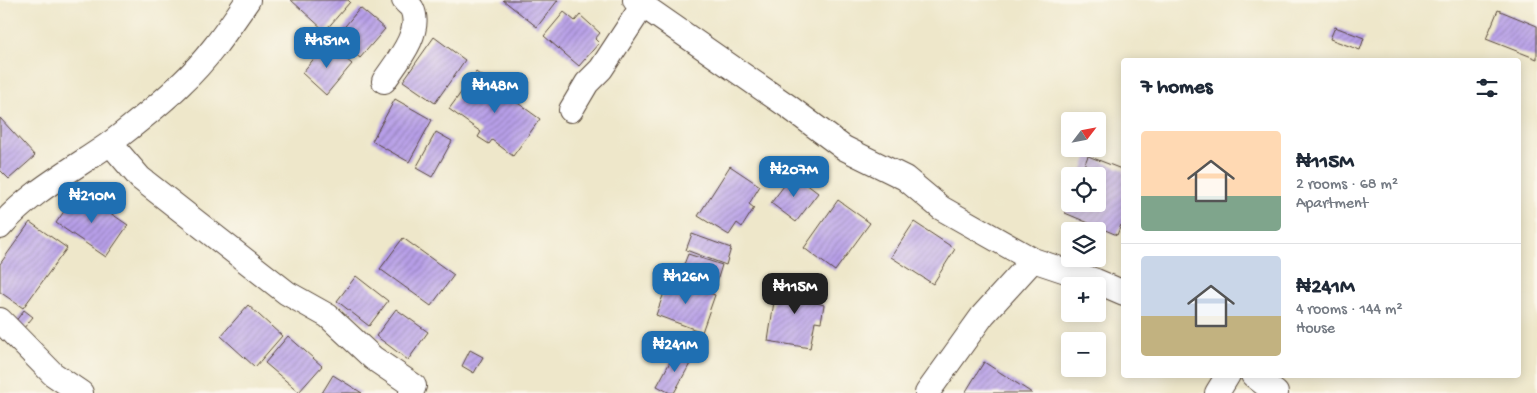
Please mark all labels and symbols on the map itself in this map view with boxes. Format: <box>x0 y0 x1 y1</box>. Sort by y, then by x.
pin: ₦151M <box>292 27 362 69</box>
pin: ₦148M <box>460 72 530 114</box>
north arrow <box>1061 112 1106 158</box>
pin: ₦207M <box>759 156 829 198</box>
pin: ₦210M <box>57 182 127 224</box>
pin: ₦126M <box>651 262 721 305</box>
pin: ₦115M <box>760 272 830 315</box>
pin: ₦241M <box>640 330 710 373</box>

